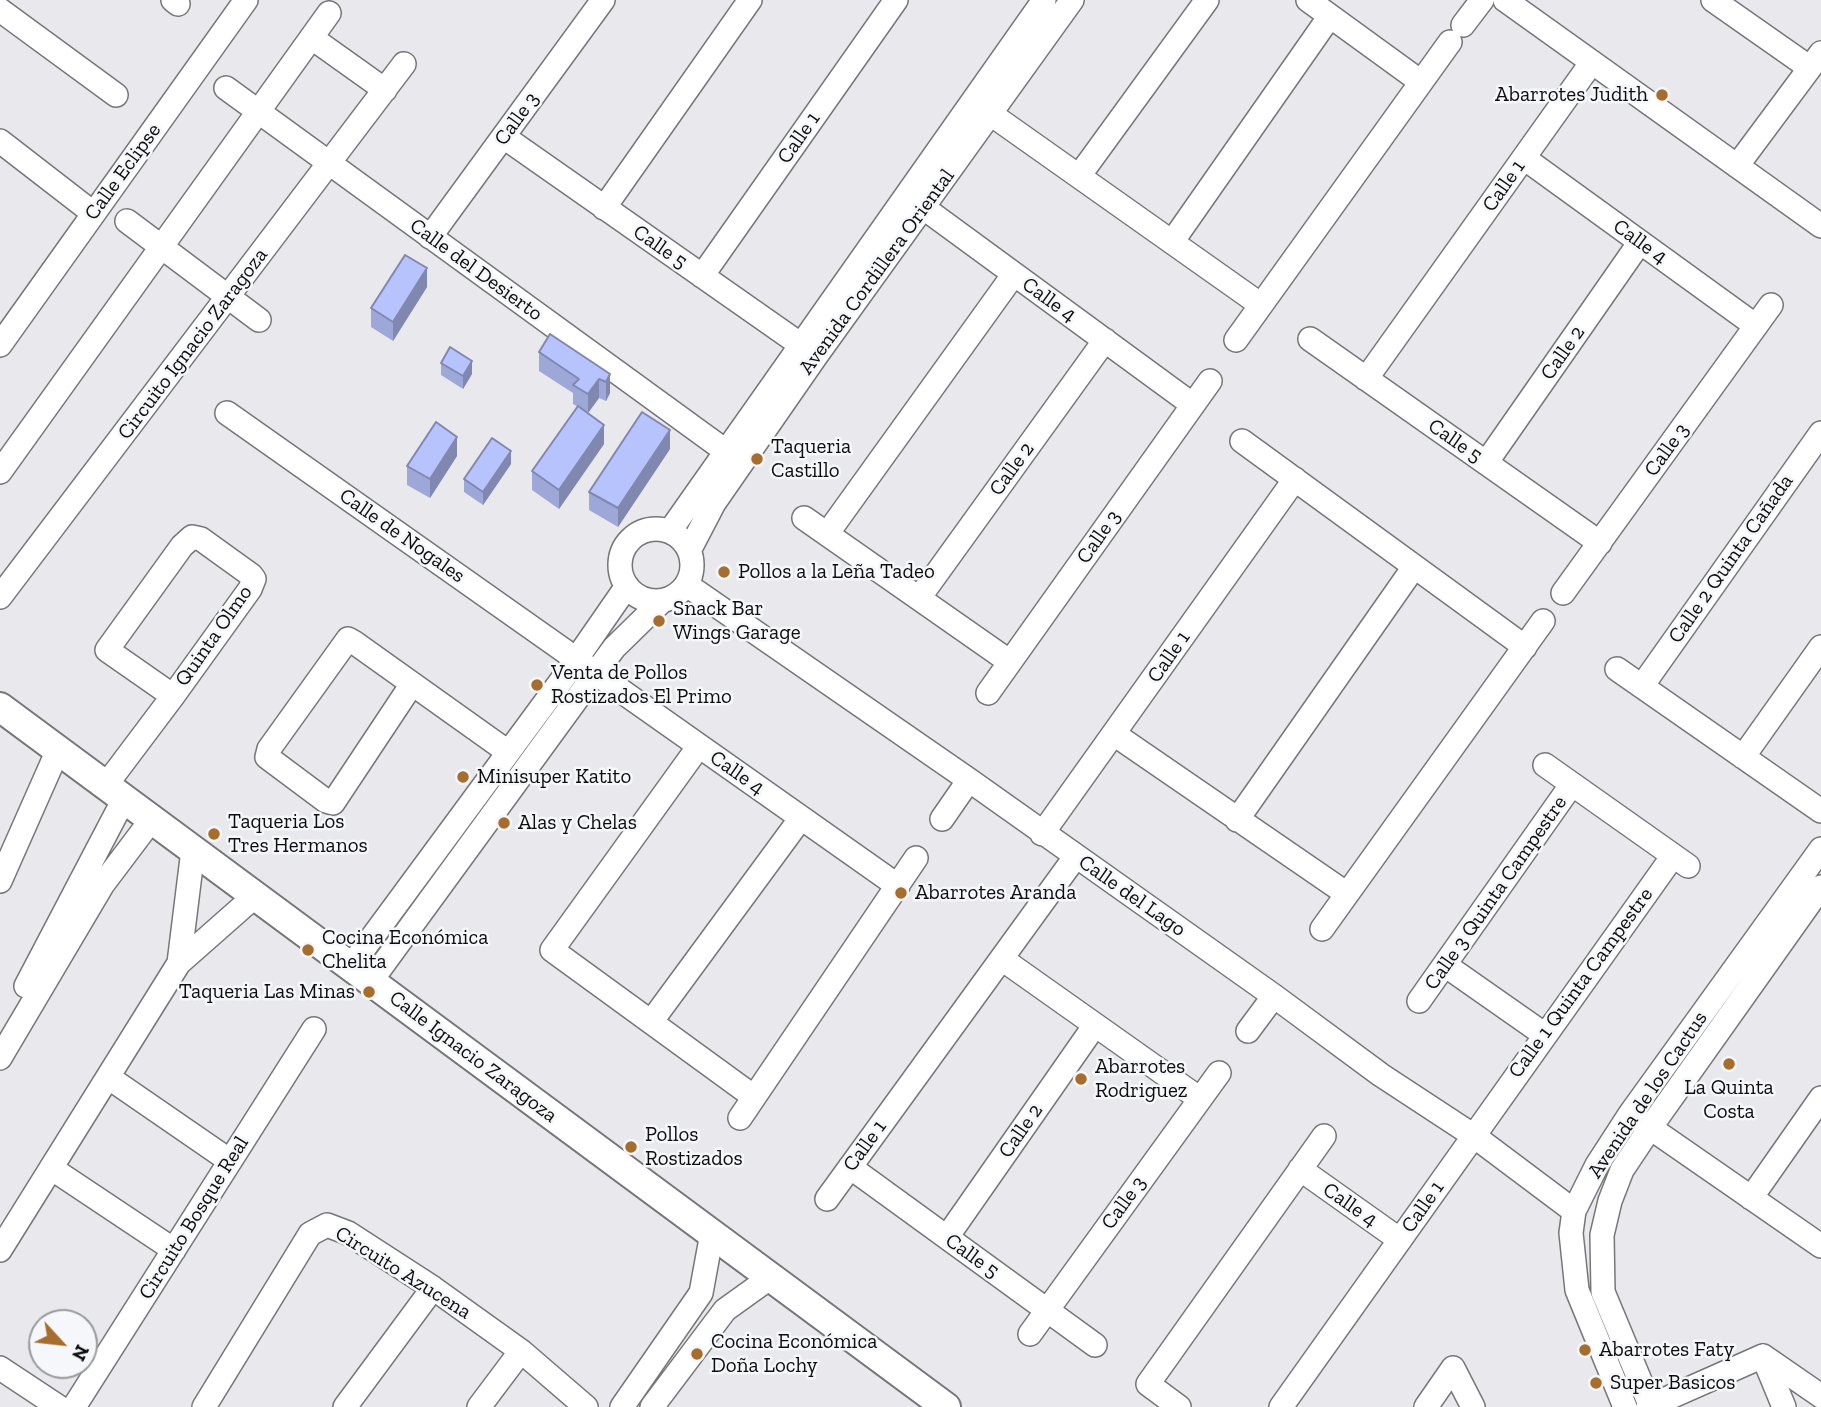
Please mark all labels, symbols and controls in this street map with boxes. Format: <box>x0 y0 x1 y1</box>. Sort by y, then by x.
place label: Abarrotes Judith <box>1495 82 1648 108</box>
street label: Calle 3 <box>489 87 545 151</box>
marker: Abarrotes Judith <box>1654 87 1670 103</box>
street label: Calle 1 <box>772 107 826 169</box>
street label: Calle Eclipse <box>79 119 167 225</box>
street label: Calle 1 <box>1477 155 1531 217</box>
street label: Avenida Cordillera Oriental <box>794 164 960 380</box>
street label: Calle del Desierto <box>405 213 547 327</box>
street label: Calle 4 <box>1608 214 1672 270</box>
street label: Calle 5 <box>628 219 692 275</box>
street label: Circuito Ignacio Zaragoza <box>113 243 273 445</box>
street label: Calle 4 <box>1017 272 1081 328</box>
street label: Calle 2 <box>1535 321 1591 385</box>
street label: Calle 5 <box>1423 413 1487 469</box>
street label: Calle 3 <box>1639 418 1695 482</box>
place label: Taqueria Castillo <box>771 434 851 484</box>
street label: Calle 2 <box>984 437 1040 501</box>
marker: Taqueria Castillo <box>749 451 765 467</box>
street label: Calle 2 Quinta Cañada <box>1663 470 1799 648</box>
street label: Calle de Nogales <box>334 483 470 589</box>
street label: Calle 3 <box>1072 505 1126 569</box>
place label: Pollos a la Leña Tadeo <box>738 559 935 585</box>
marker: Pollos a la Leña Tadeo <box>716 564 732 580</box>
street label: Quinta Olmo <box>170 581 258 691</box>
place label: Snack Bar Wings Garage <box>673 596 801 646</box>
marker: Snack Bar Wings Garage <box>651 613 667 629</box>
street label: Calle 1 <box>1142 626 1196 688</box>
place label: Venta de Pollos Rostizados El Primo <box>551 660 732 710</box>
marker: Venta de Pollos Rostizados El Primo <box>529 677 545 693</box>
street label: Calle 4 <box>705 745 769 801</box>
place label: Minisuper Katito <box>477 764 631 790</box>
marker: Minisuper Katito <box>455 769 471 785</box>
street label: Calle 3 Quinta Campestre <box>1419 791 1573 995</box>
place label: Taqueria Los Tres Hermanos <box>228 809 368 859</box>
place label: Alas y Chelas <box>518 810 637 836</box>
marker: Alas y Chelas <box>496 815 512 831</box>
marker: Taqueria Los Tres Hermanos <box>206 826 222 842</box>
street label: Calle del Lago <box>1074 850 1190 942</box>
place label: Abarrotes Aranda <box>915 880 1076 906</box>
street label: Calle 1 Quinta Campestre <box>1503 883 1659 1083</box>
marker: Abarrotes Aranda <box>893 885 909 901</box>
place label: Cocina Económica Chelita <box>322 925 488 975</box>
marker: Cocina Económica Chelita <box>300 942 316 958</box>
place label: Taqueria Las Minas <box>179 979 355 1005</box>
marker: Taqueria Las Minas <box>361 984 377 1000</box>
street label: Calle Ignacio Zaragoza <box>384 986 562 1128</box>
street label: Avenida de los Cactus <box>1583 1007 1713 1183</box>
place label: Abarrotes Rodriguez <box>1095 1054 1188 1104</box>
marker: La Quinta Costa <box>1721 1056 1737 1072</box>
marker: Abarrotes Rodriguez <box>1073 1071 1089 1087</box>
place label: La Quinta Costa <box>1684 1075 1774 1125</box>
street label: Calle 2 <box>993 1099 1049 1163</box>
street label: Calle 1 <box>838 1115 892 1177</box>
place label: Pollos Rostizados <box>645 1122 743 1172</box>
street label: Circuito Bosque Real <box>134 1132 254 1304</box>
marker: Pollos Rostizados <box>623 1139 639 1155</box>
street label: Calle 3 <box>1096 1171 1152 1235</box>
street label: Calle 1 <box>1396 1176 1450 1238</box>
street label: Calle 4 <box>1318 1177 1382 1233</box>
street label: Circuito Azucena <box>330 1221 476 1325</box>
street label: Calle 5 <box>940 1228 1004 1284</box>
north arrow <box>28 1309 98 1379</box>
place label: Cocina Económica Doña Lochy <box>711 1329 877 1379</box>
place label: Abarrotes Faty <box>1599 1337 1734 1363</box>
text: N <box>67 1341 94 1365</box>
marker: Abarrotes Faty <box>1577 1342 1593 1358</box>
marker: Cocina Económica Doña Lochy <box>689 1346 705 1362</box>
place label: Super Basicos <box>1610 1370 1736 1396</box>
marker: Super Basicos <box>1588 1375 1604 1391</box>

